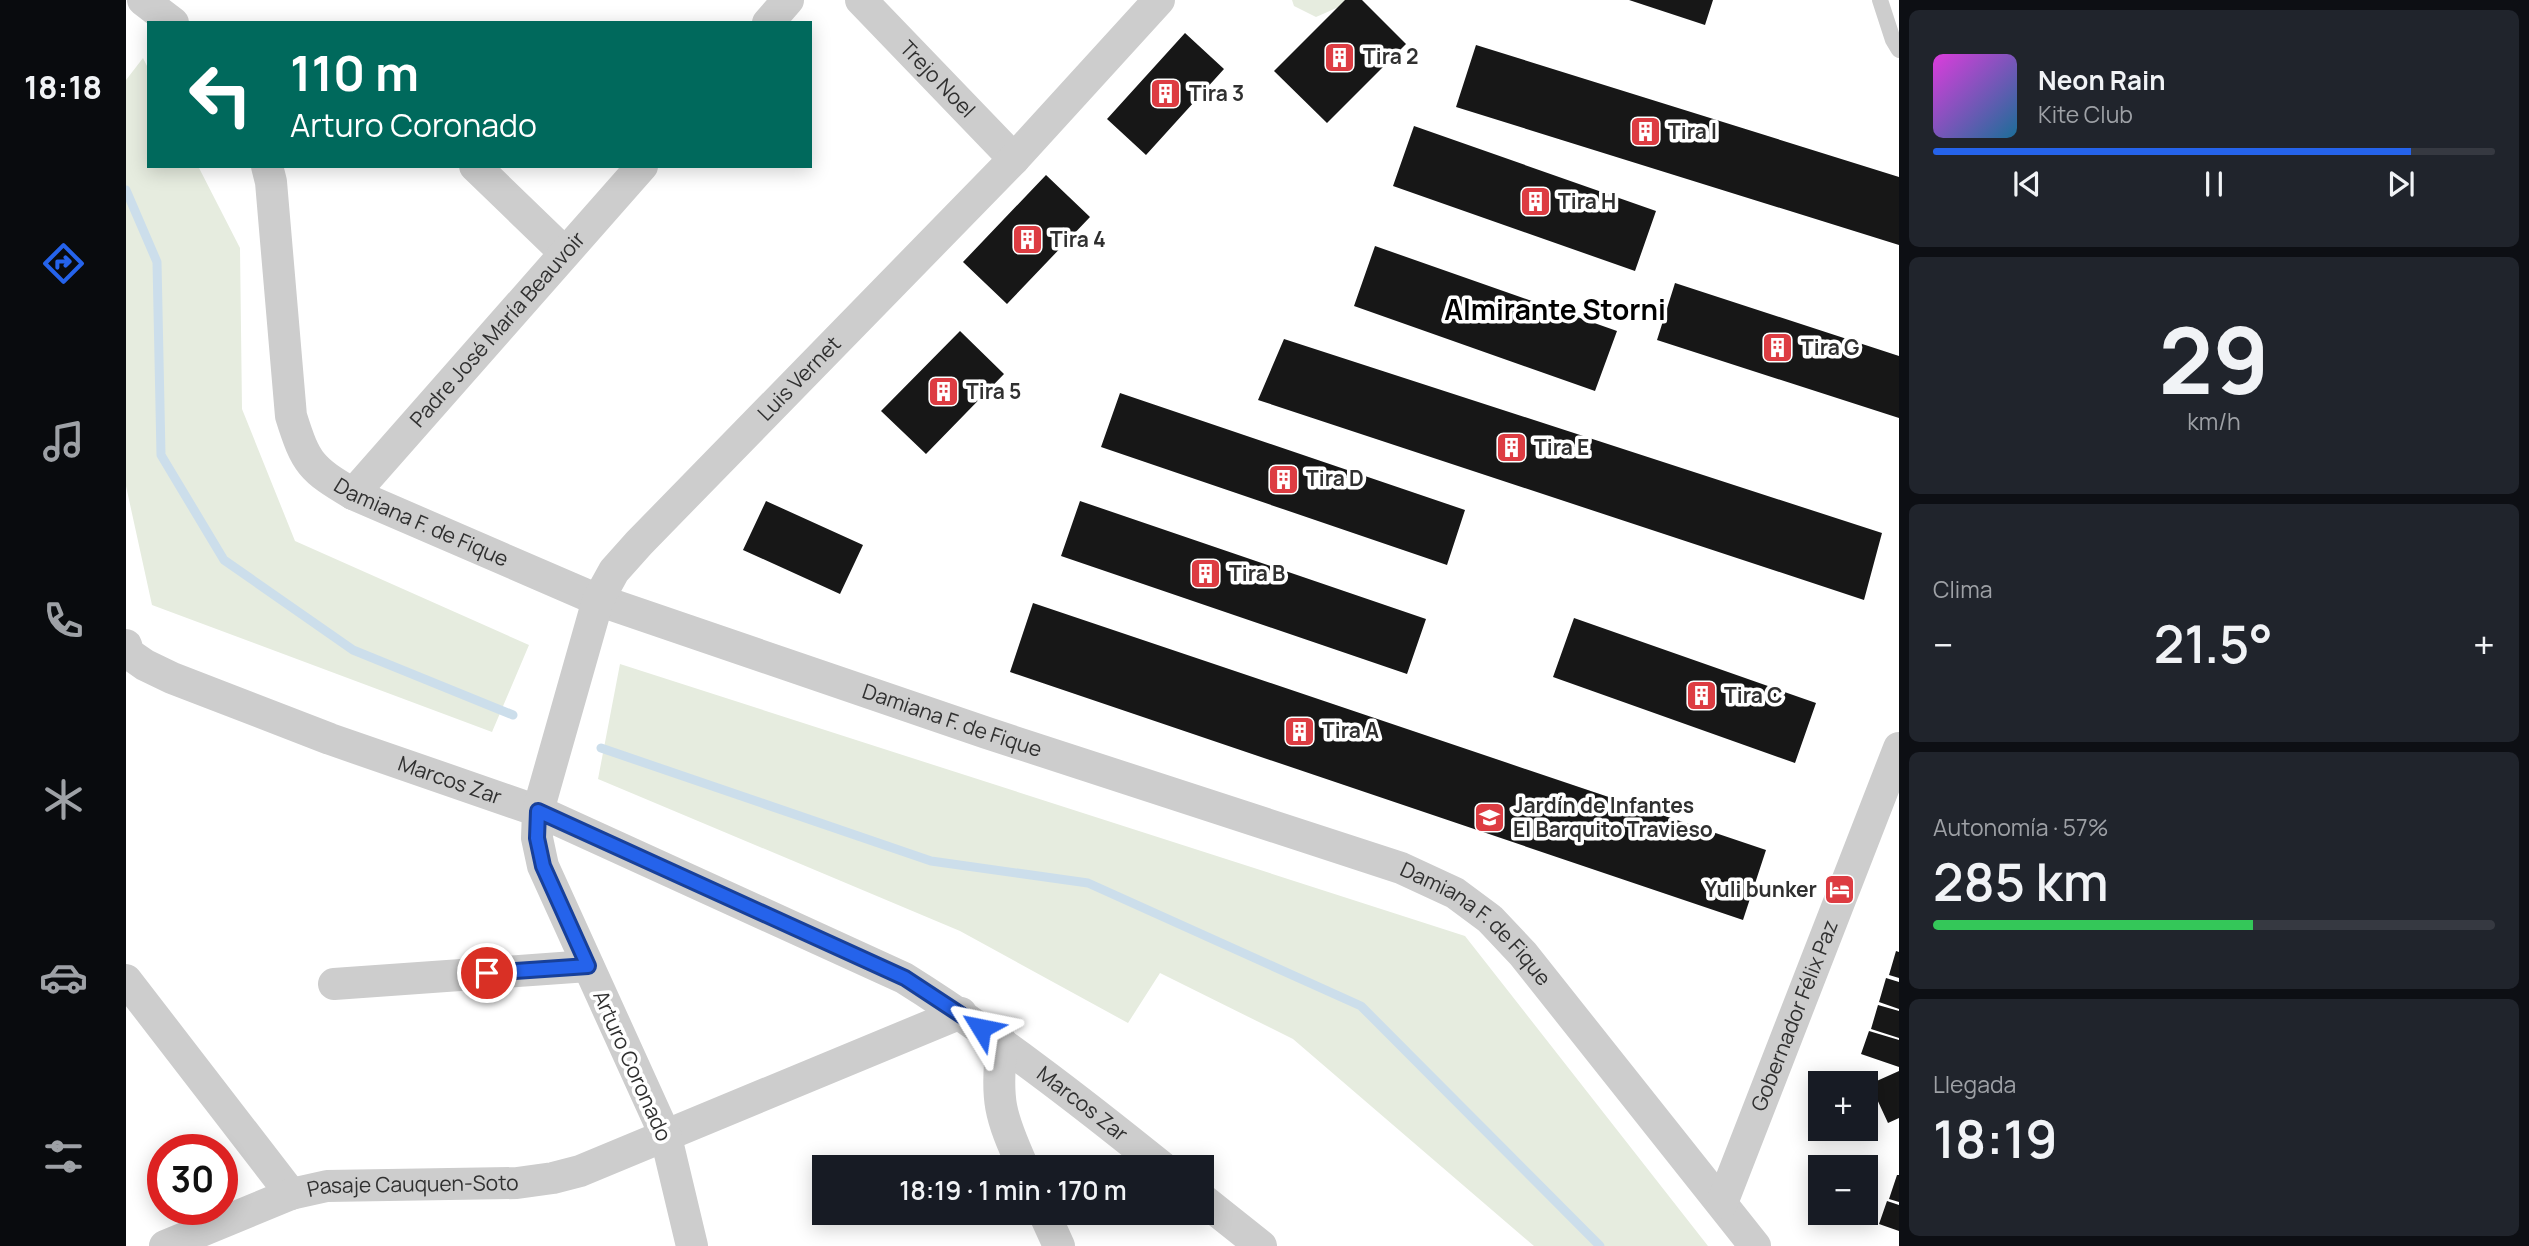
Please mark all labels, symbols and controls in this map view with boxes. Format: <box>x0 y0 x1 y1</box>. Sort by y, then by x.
street label: Trejo Noel <box>894 34 982 123</box>
text: 110 m <box>290 39 419 106</box>
building icon: Tira 2 <box>1323 40 1357 74</box>
place label: Tira 2 <box>1363 42 1419 70</box>
icon: left <box>175 49 266 140</box>
text: Neon Rain <box>2038 62 2166 98</box>
text: 18:18 <box>24 65 102 109</box>
building icon: Tira 3 <box>1149 77 1183 111</box>
place label: Tira 3 <box>1189 79 1244 107</box>
text: Kite Club <box>2038 98 2133 130</box>
text: Arturo Coronado <box>290 103 537 147</box>
building icon: Tira I <box>1628 115 1662 149</box>
place label: Tira I <box>1668 117 1717 145</box>
icon: previous <box>2008 165 2046 203</box>
icon: pause <box>2195 165 2233 203</box>
icon: next <box>2382 165 2420 203</box>
building icon: Tira H <box>1518 185 1552 219</box>
place label: Tira H <box>1558 187 1616 215</box>
building icon: Tira 4 <box>1010 223 1044 257</box>
street label: Padre José María Beauvoir <box>403 225 591 433</box>
place label: Tira 4 <box>1050 225 1106 253</box>
icon: directions <box>39 239 88 288</box>
district label: Almirante Storni <box>1444 290 1666 328</box>
text: 29 <box>2159 297 2269 421</box>
street label: Luis Vernet <box>751 330 846 426</box>
building icon: Tira G <box>1761 331 1795 365</box>
place label: Tira G <box>1801 333 1859 361</box>
building icon: Tira 5 <box>926 375 960 409</box>
place label: Tira 5 <box>966 377 1021 405</box>
text: km/h <box>2187 405 2241 437</box>
icon: music <box>39 417 88 466</box>
building icon: Tira E <box>1494 431 1528 465</box>
place label: Tira E <box>1534 433 1589 461</box>
building icon: Tira D <box>1266 462 1300 496</box>
place label: Tira D <box>1306 464 1364 492</box>
street label: Damiana F. de Fique <box>329 471 513 573</box>
building icon: Tira B <box>1189 557 1223 591</box>
place label: Tira B <box>1229 559 1285 587</box>
text: Clima <box>1933 573 1992 605</box>
icon: phone <box>39 596 88 645</box>
text: 21.5° <box>2154 608 2273 679</box>
text: − <box>1933 618 1954 670</box>
text: + <box>2473 618 2495 670</box>
street label: Damiana F. de Fique <box>859 676 1046 763</box>
building icon: Tira C <box>1684 679 1718 713</box>
place label: Tira C <box>1724 681 1783 709</box>
building icon: Tira A <box>1282 714 1316 748</box>
place label: Tira A <box>1322 716 1379 744</box>
street label: Marcos Zar <box>395 749 506 811</box>
icon: climate <box>39 775 88 824</box>
place label: Jardín de Infantes El Barquito Travieso <box>1513 791 1713 843</box>
school or university icon: Jardín de Infantes El Barquito Travieso <box>1473 801 1507 835</box>
text: Autonomía · 57% <box>1933 811 2108 843</box>
text: 285 km <box>1933 846 2109 917</box>
street label: Damiana F. de Fique <box>1396 855 1558 991</box>
hotel icon: Yuli bunker <box>1823 873 1857 907</box>
place label: Yuli bunker <box>1705 875 1817 903</box>
street label: Gobernador Félix Paz <box>1744 916 1844 1115</box>
pin <box>457 943 517 1003</box>
icon: car <box>39 953 88 1002</box>
icon: arrive <box>468 954 506 992</box>
street label: Arturo Coronado <box>587 986 679 1145</box>
position arrow <box>944 991 1018 1065</box>
street label: Marcos Zar <box>1032 1059 1134 1148</box>
text: Llegada <box>1933 1068 2016 1100</box>
map controls <box>1808 1071 1878 1225</box>
button: + <box>1808 1071 1878 1141</box>
text: 18:19 <box>1933 1103 2058 1174</box>
icon: filters <box>39 1132 88 1181</box>
speed limit sign: 30 <box>147 1134 238 1225</box>
button: − <box>1808 1155 1878 1225</box>
street label: Pasaje Cauquen-Soto <box>304 1168 519 1203</box>
text: 18:19 · 1 min · 170 m <box>899 1172 1127 1208</box>

